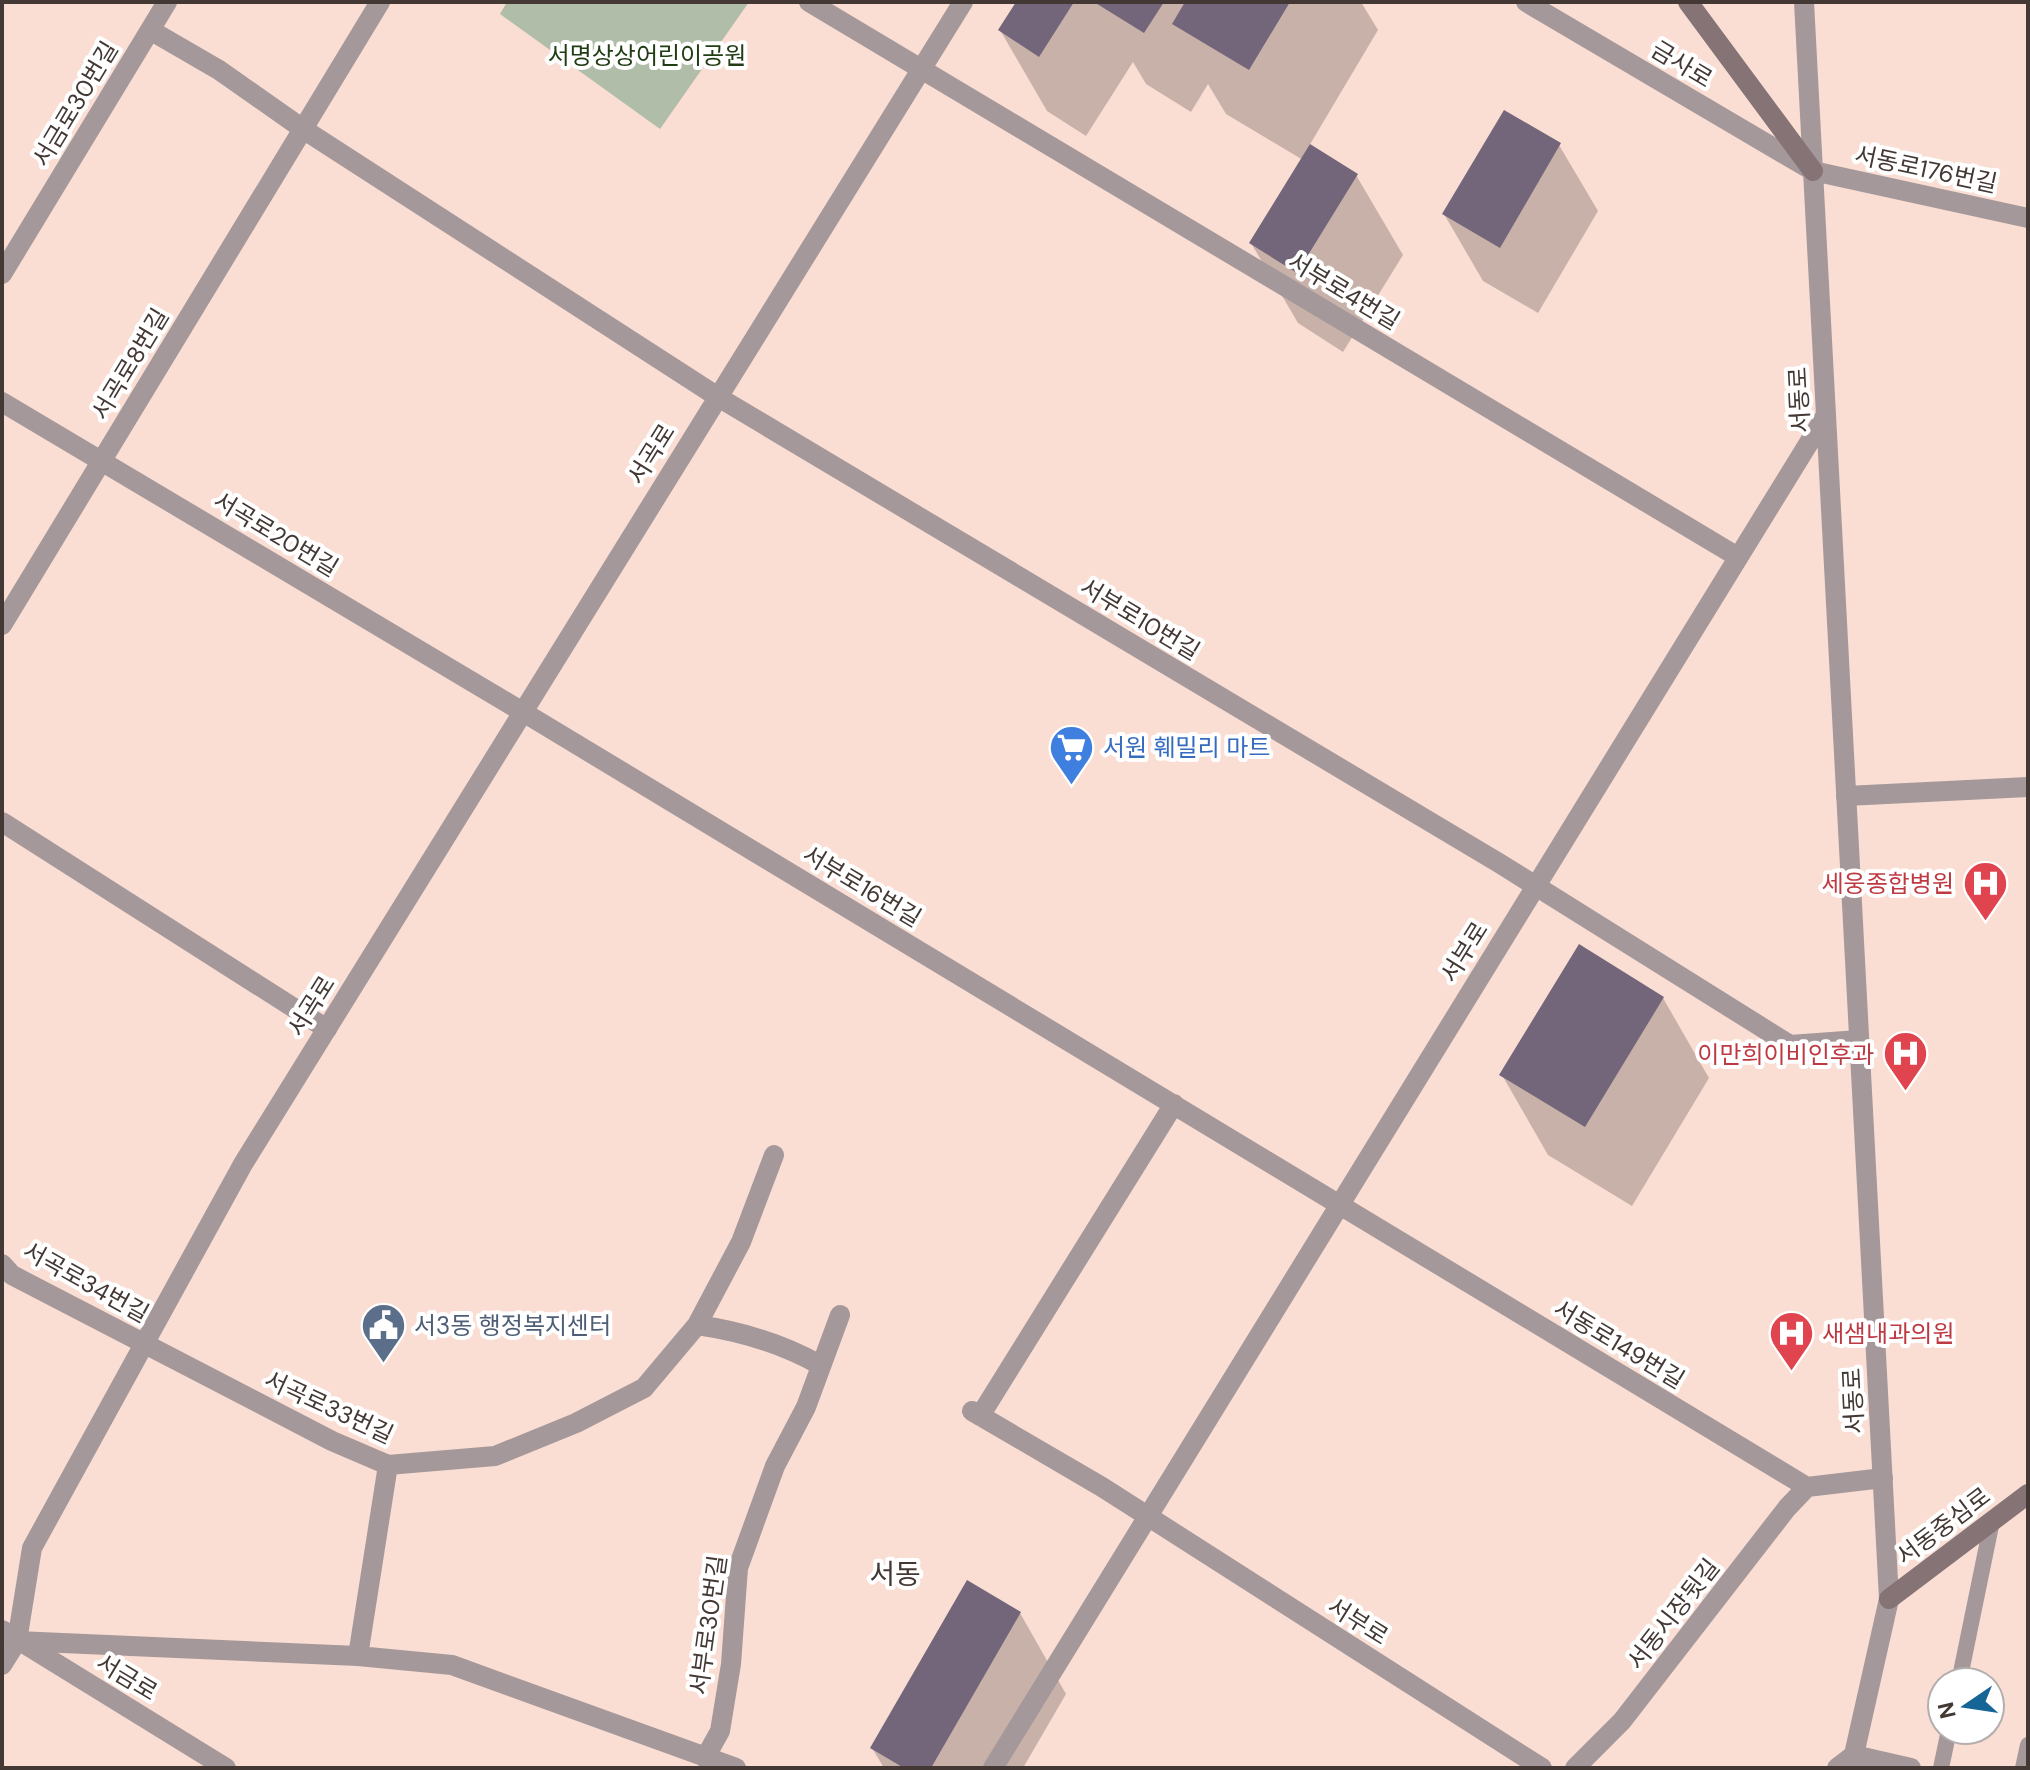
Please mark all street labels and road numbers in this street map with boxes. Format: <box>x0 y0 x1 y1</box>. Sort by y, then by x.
street label: 금사로 <box>1646 34 1718 94</box>
street label: 서금로30번길 <box>25 36 125 172</box>
street label: 서동로176번길 <box>1852 139 2000 199</box>
street label: 서부로4번길 <box>1282 246 1406 336</box>
street label: 서곡로8번길 <box>85 302 175 426</box>
street label: 서동로 <box>1782 366 1816 434</box>
street label: 서곡로 <box>620 418 682 490</box>
street label: 서곡로20번길 <box>208 485 344 583</box>
street label: 서부로10번길 <box>1074 571 1206 667</box>
street label: 서부로16번길 <box>797 838 927 934</box>
street label: 서부로 <box>1433 916 1495 988</box>
street label: 서곡로 <box>280 970 342 1042</box>
street label: 서곡로34번길 <box>18 1235 154 1329</box>
street label: 서동로149번길 <box>1548 1293 1690 1395</box>
street label: 서곡로33번길 <box>260 1364 398 1450</box>
street label: 서동로 <box>1836 1367 1870 1435</box>
street label: 서동중심로 <box>1890 1480 1996 1572</box>
street label: 서동시장뒷길 <box>1620 1552 1726 1676</box>
street label: 서부로30번길 <box>683 1553 733 1697</box>
street label: 서부로 <box>1322 1590 1394 1652</box>
street label: 서금로 <box>91 1647 163 1707</box>

